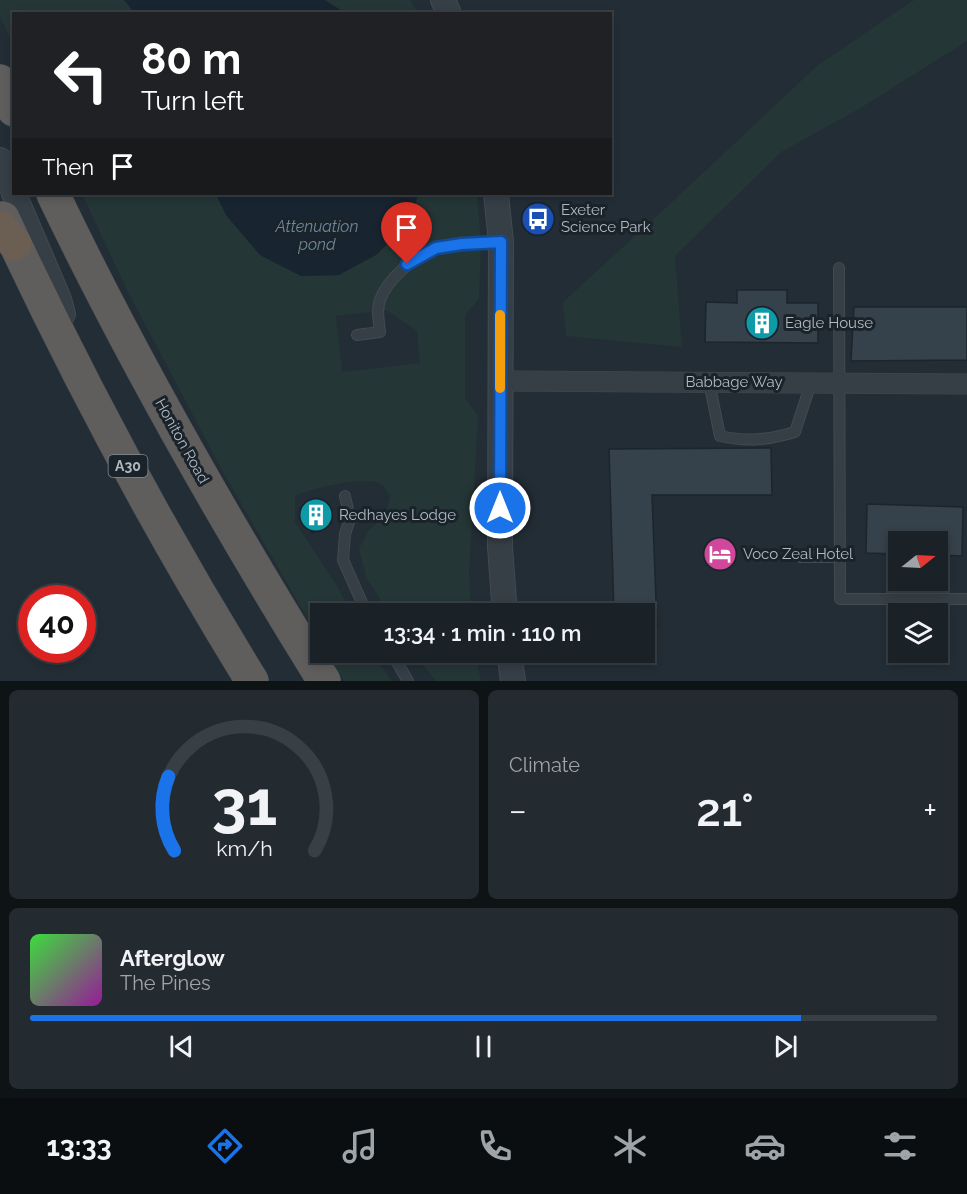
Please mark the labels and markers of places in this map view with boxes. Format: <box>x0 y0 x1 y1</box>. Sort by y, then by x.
bus stop icon: Exeter Science Park <box>520 201 556 237</box>
place label: Exeter Science Park <box>561 201 651 236</box>
pin <box>381 202 432 264</box>
building icon: Eagle House <box>744 305 780 341</box>
place label: Eagle House <box>785 314 873 332</box>
building icon: Redhayes Lodge <box>298 497 334 533</box>
place label: Redhayes Lodge <box>339 506 456 524</box>
hotel icon: Voco Zeal Hotel <box>702 536 738 572</box>
place label: Voco Zeal Hotel <box>743 545 854 563</box>

